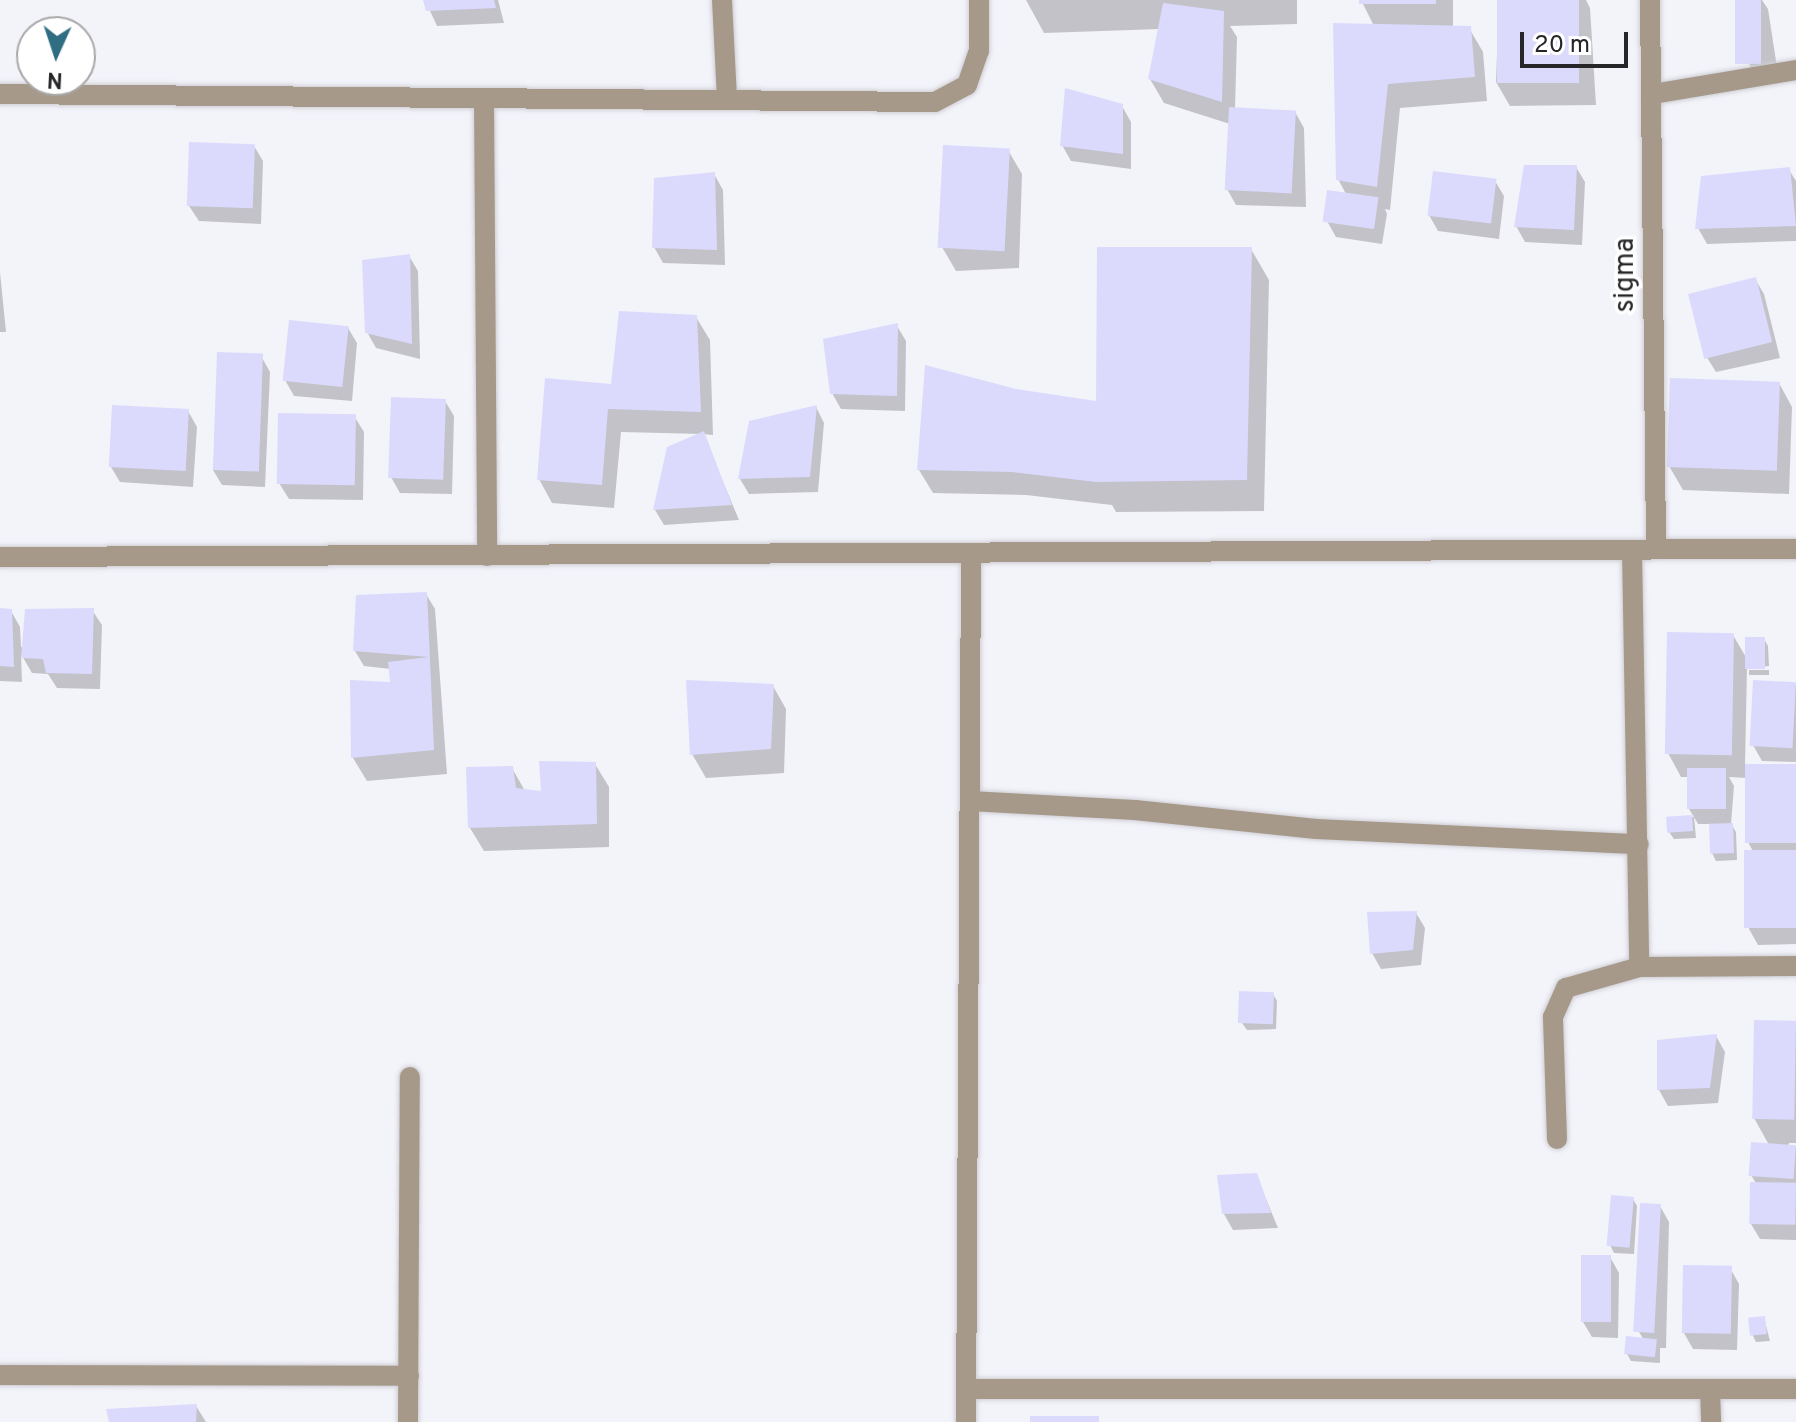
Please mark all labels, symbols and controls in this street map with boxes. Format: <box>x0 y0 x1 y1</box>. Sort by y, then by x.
north arrow <box>16 16 96 96</box>
scale bar <box>1524 16 1632 66</box>
text: 20 m <box>1534 31 1590 61</box>
text: N <box>46 65 63 92</box>
street label: sigma <box>1609 238 1643 312</box>

